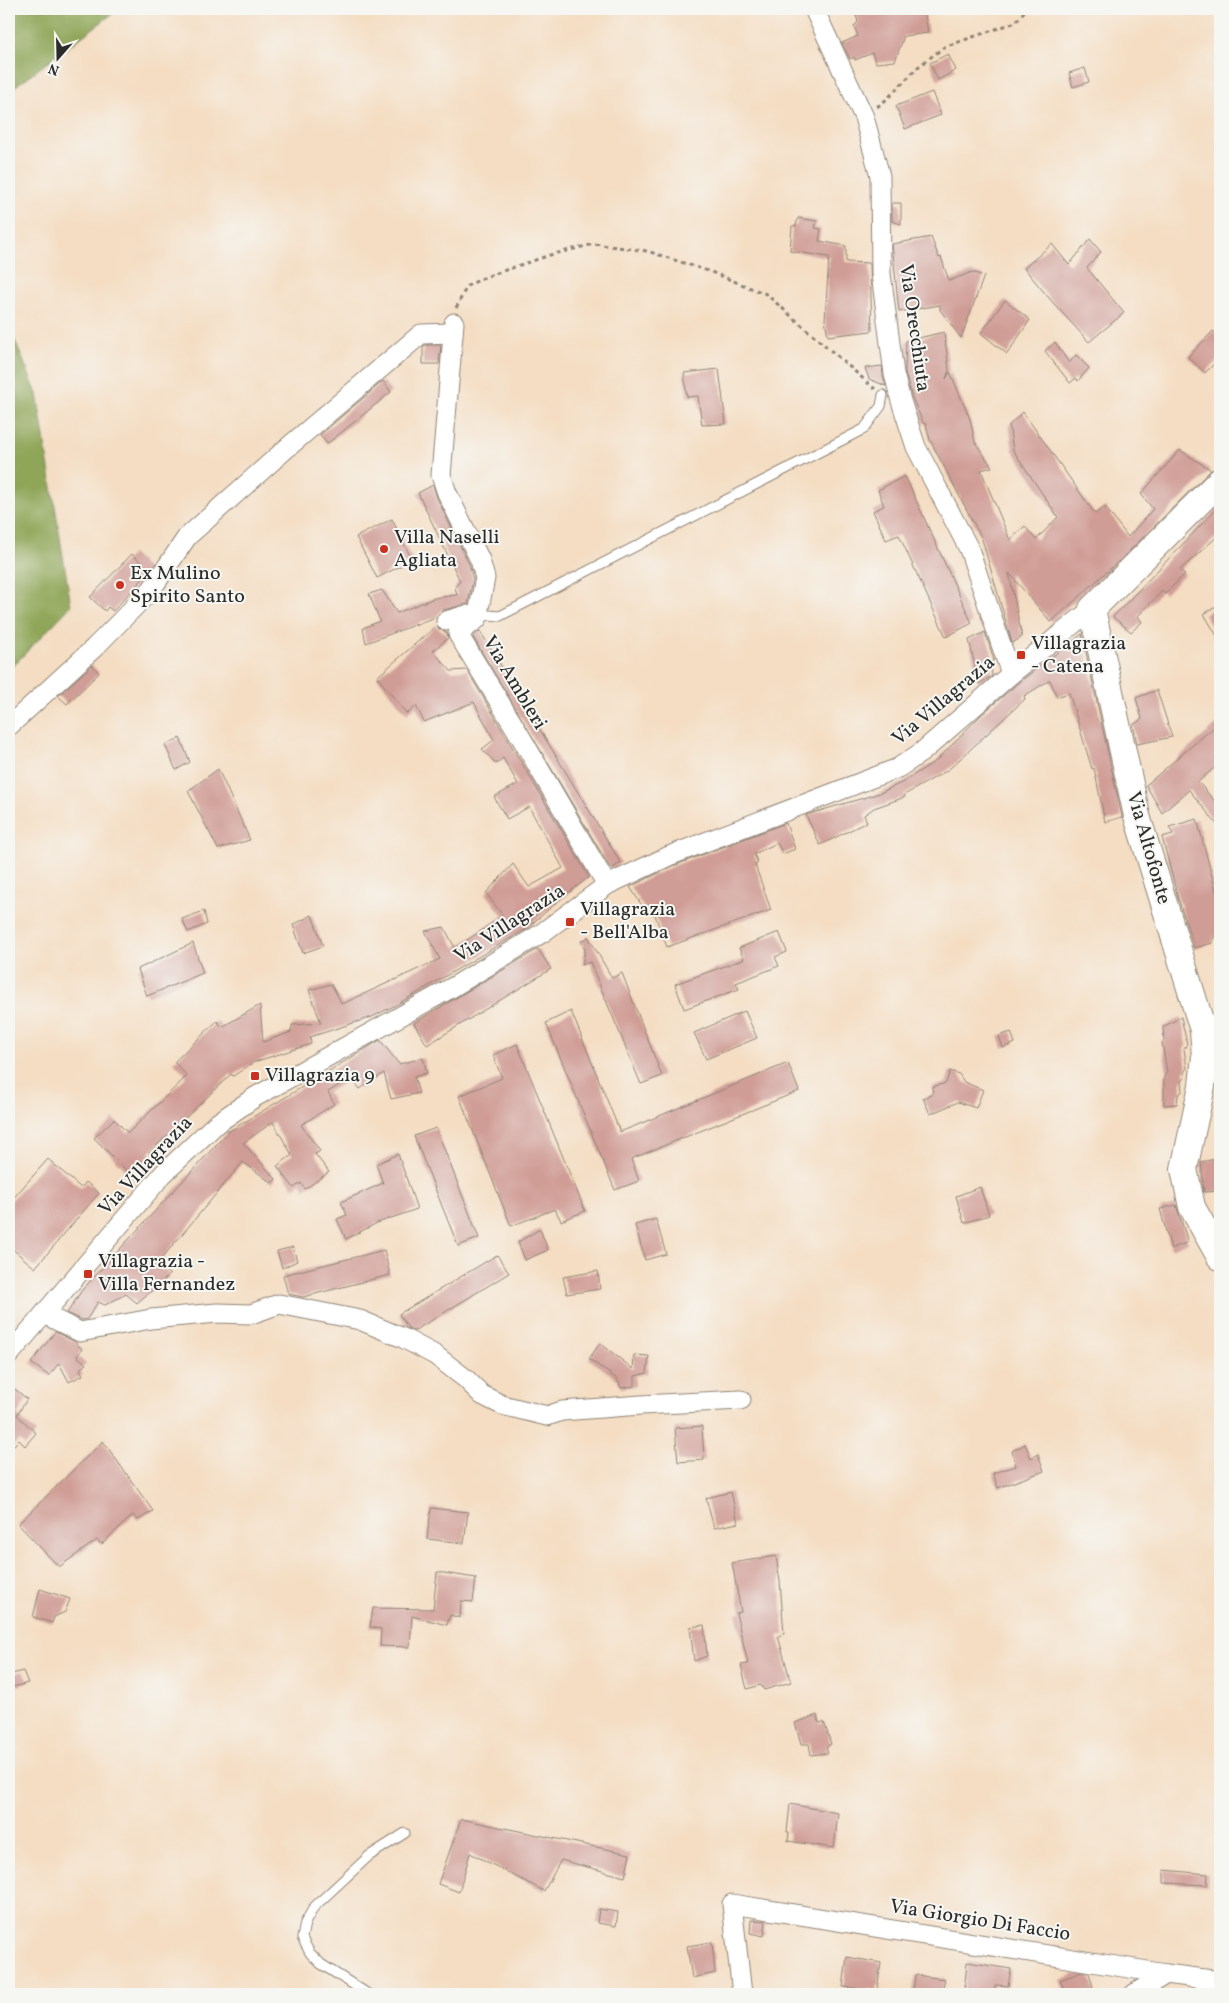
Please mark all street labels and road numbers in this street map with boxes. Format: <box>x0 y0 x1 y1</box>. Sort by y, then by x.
street label: Via Orecchiuta <box>891 262 937 394</box>
street label: Via Ambleri <box>475 631 553 735</box>
street label: Via Villagrazia <box>886 649 1002 753</box>
street label: Via Altofonte <box>1119 788 1177 908</box>
street label: Via Villagrazia <box>449 878 571 970</box>
street label: Via Villagrazia <box>92 1110 200 1222</box>
street label: Via Giorgio Di Faccio <box>888 1893 1072 1949</box>

